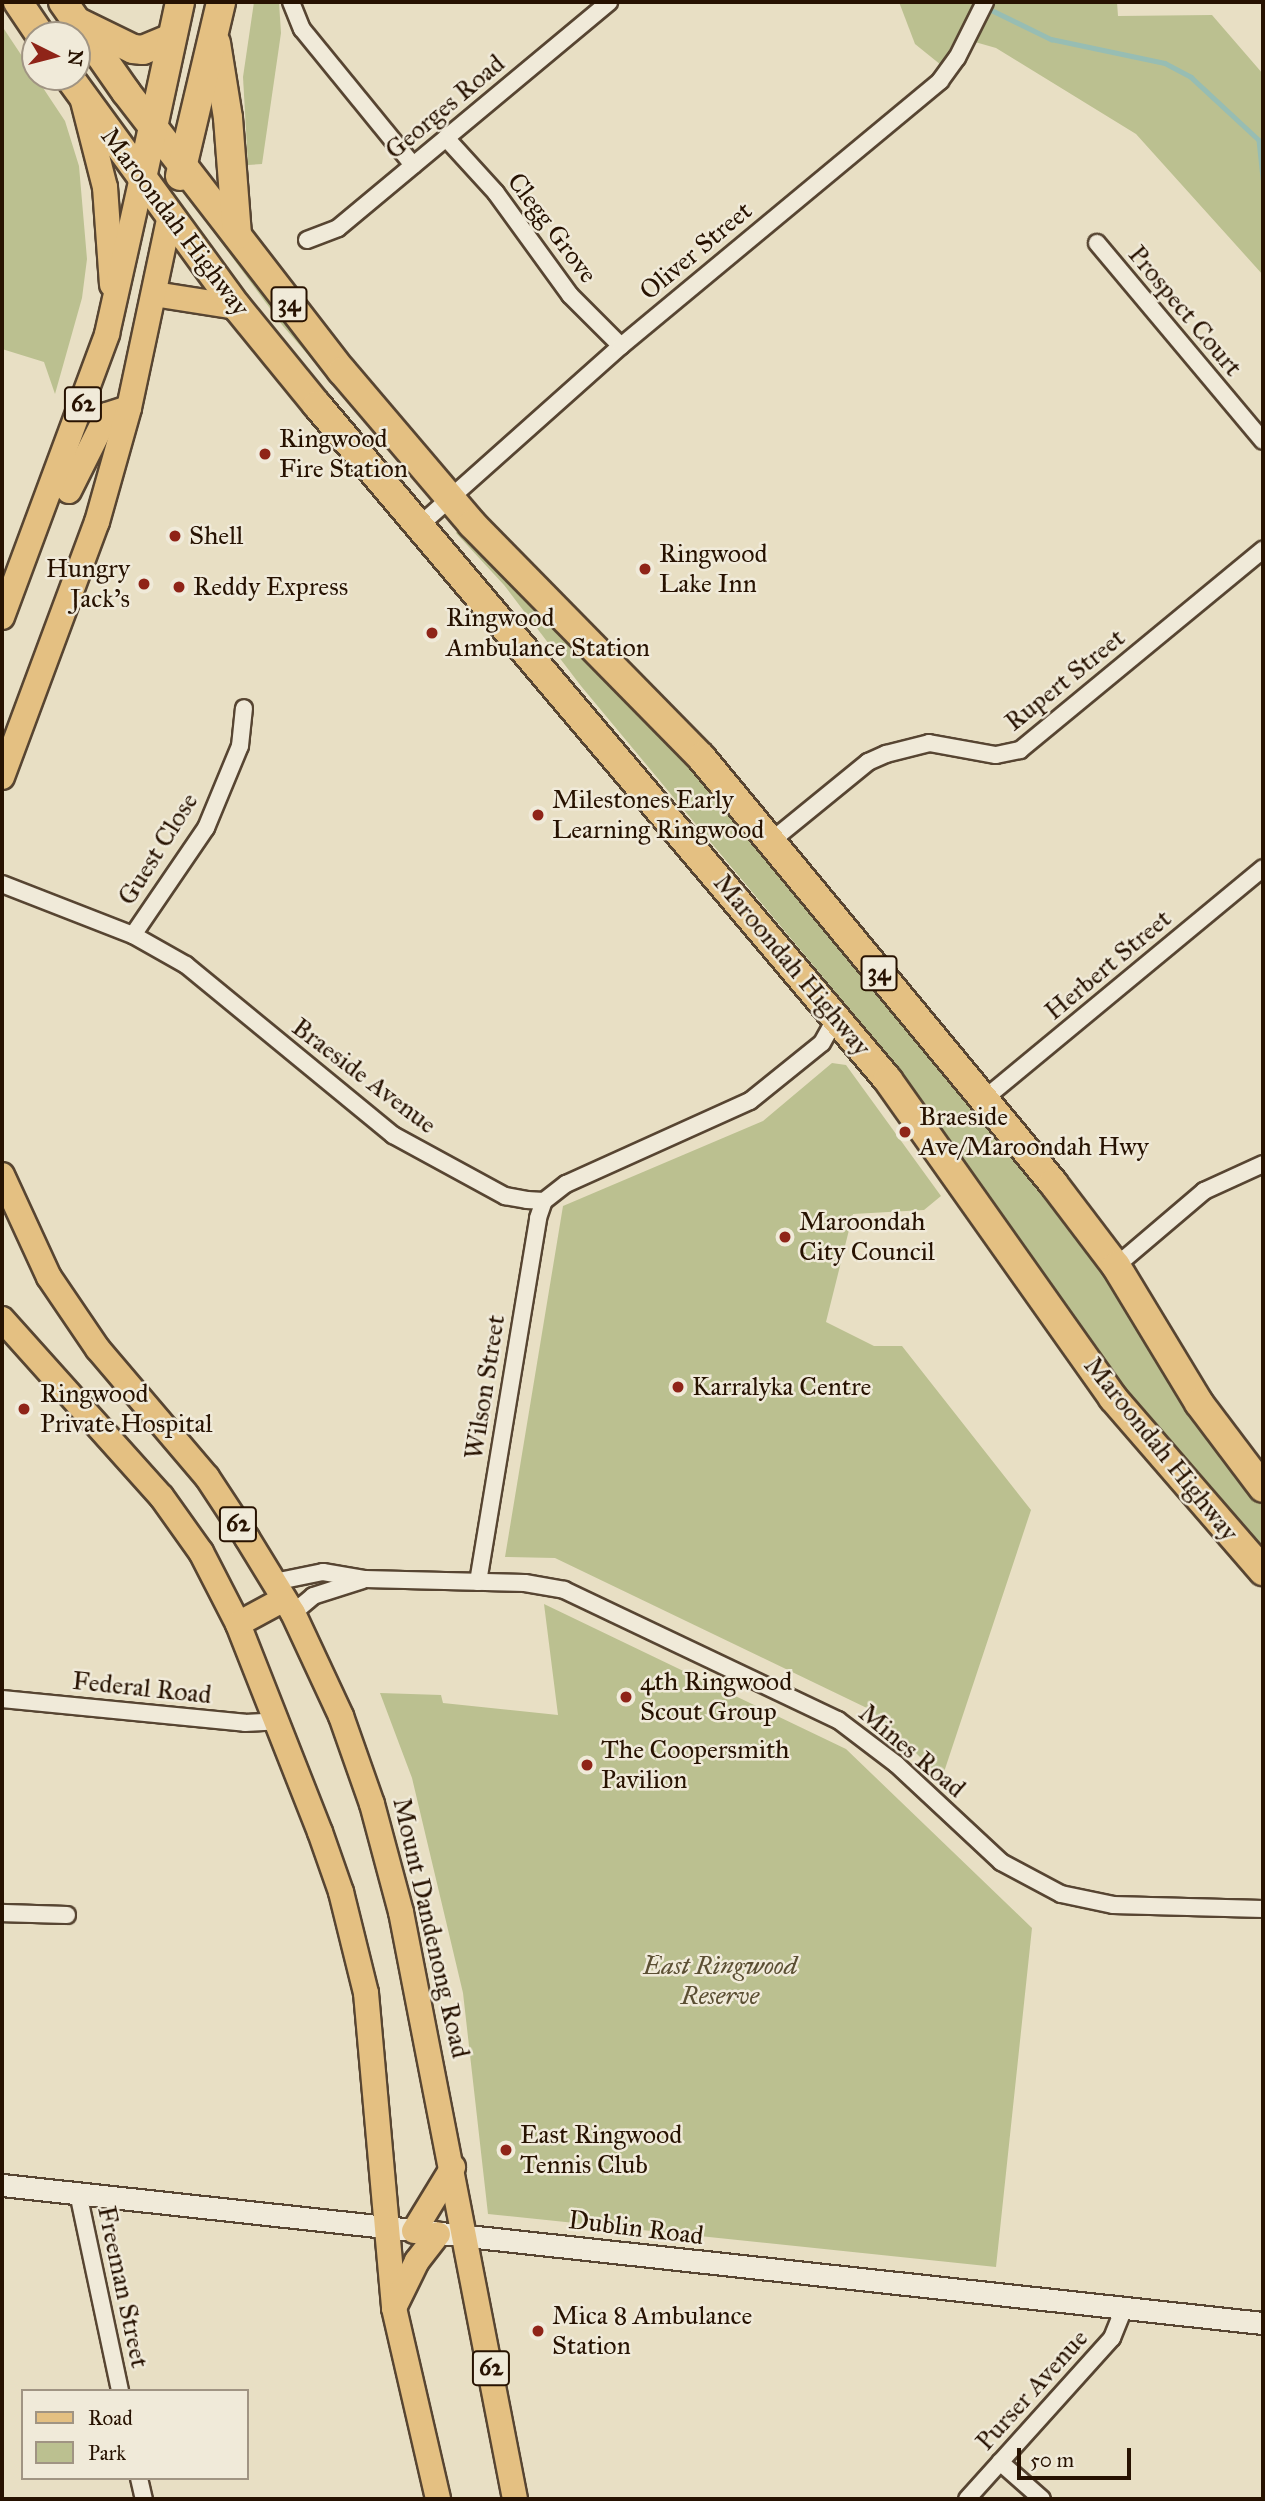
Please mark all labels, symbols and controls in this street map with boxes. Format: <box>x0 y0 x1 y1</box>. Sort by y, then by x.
north arrow <box>21 21 91 91</box>
street label: Georges Road <box>379 48 511 166</box>
text: N <box>63 49 88 67</box>
street label: Maroondah Highway <box>94 122 256 322</box>
street label: Clegg Grove <box>500 167 604 289</box>
street label: Oliver Street <box>634 195 758 307</box>
street label: Prospect Court <box>1121 239 1249 383</box>
road number: 34 <box>270 284 308 324</box>
road number: 62 <box>64 384 102 424</box>
place label: Ringwood Fire Station <box>279 423 408 485</box>
marker: Ringwood Fire Station <box>257 446 273 462</box>
place label: Shell <box>189 520 243 552</box>
marker: Shell <box>167 528 183 544</box>
place label: Ringwood Lake Inn <box>659 538 767 600</box>
place label: Hungry Jack's <box>46 553 130 614</box>
marker: Ringwood Lake Inn <box>637 561 653 577</box>
place label: Reddy Express <box>193 571 348 603</box>
marker: Hungry Jack's <box>136 576 152 592</box>
marker: Reddy Express <box>171 579 187 595</box>
place label: Ringwood Ambulance Station <box>446 602 650 664</box>
street label: Rupert Street <box>999 622 1131 738</box>
marker: Ringwood Ambulance Station <box>424 625 440 641</box>
place label: Milestones Early Learning Ringwood <box>552 784 764 846</box>
street label: Guest Close <box>111 787 205 911</box>
marker: Milestones Early Learning Ringwood <box>530 807 546 823</box>
street label: Maroondah Highway <box>707 868 877 1062</box>
street label: Herbert Street <box>1038 903 1178 1027</box>
road number: 34 <box>860 953 898 993</box>
street label: Braeside Avenue <box>286 1012 442 1140</box>
place label: Braeside Ave/Maroondah Hwy <box>919 1101 1149 1162</box>
marker: Braeside Ave/Maroondah Hwy <box>897 1124 913 1140</box>
place label: Maroondah City Council <box>799 1206 935 1268</box>
marker: Maroondah City Council <box>777 1229 793 1245</box>
street label: Wilson Street <box>458 1313 512 1461</box>
street label: Maroondah Highway <box>1077 1351 1245 1547</box>
place label: Karralyka Centre <box>692 1371 871 1403</box>
place label: Ringwood Private Hospital <box>40 1378 213 1440</box>
marker: Karralyka Centre <box>670 1379 686 1395</box>
marker: Ringwood Private Hospital <box>14 1399 34 1419</box>
road number: 62 <box>219 1504 257 1544</box>
street label: Federal Road <box>71 1665 213 1711</box>
place label: 4th Ringwood Scout Group <box>640 1666 792 1728</box>
marker: 4th Ringwood Scout Group <box>618 1689 634 1705</box>
street label: Mines Road <box>852 1697 972 1805</box>
place label: The Coopersmith Pavilion <box>601 1734 790 1796</box>
marker: The Coopersmith Pavilion <box>579 1757 595 1773</box>
street label: Mount Dandenong Road <box>386 1795 476 2061</box>
park label: East Ringwood Reserve <box>643 1950 797 2011</box>
place label: East Ringwood Tennis Club <box>520 2119 682 2180</box>
marker: East Ringwood Tennis Club <box>498 2142 514 2158</box>
street label: Freeman Street <box>91 2203 155 2371</box>
street label: Dublin Road <box>567 2204 705 2252</box>
place label: Mica 8 Ambulance Station <box>552 2300 752 2362</box>
marker: Mica 8 Ambulance Station <box>530 2323 546 2339</box>
street label: Purser Avenue <box>969 2323 1095 2457</box>
road number: 62 <box>472 2348 510 2388</box>
legend <box>21 2389 248 2480</box>
text: Road <box>88 2405 133 2431</box>
scale bar <box>1020 2434 1134 2478</box>
text: Park <box>88 2440 126 2466</box>
text: 50 m <box>1030 2447 1074 2473</box>

